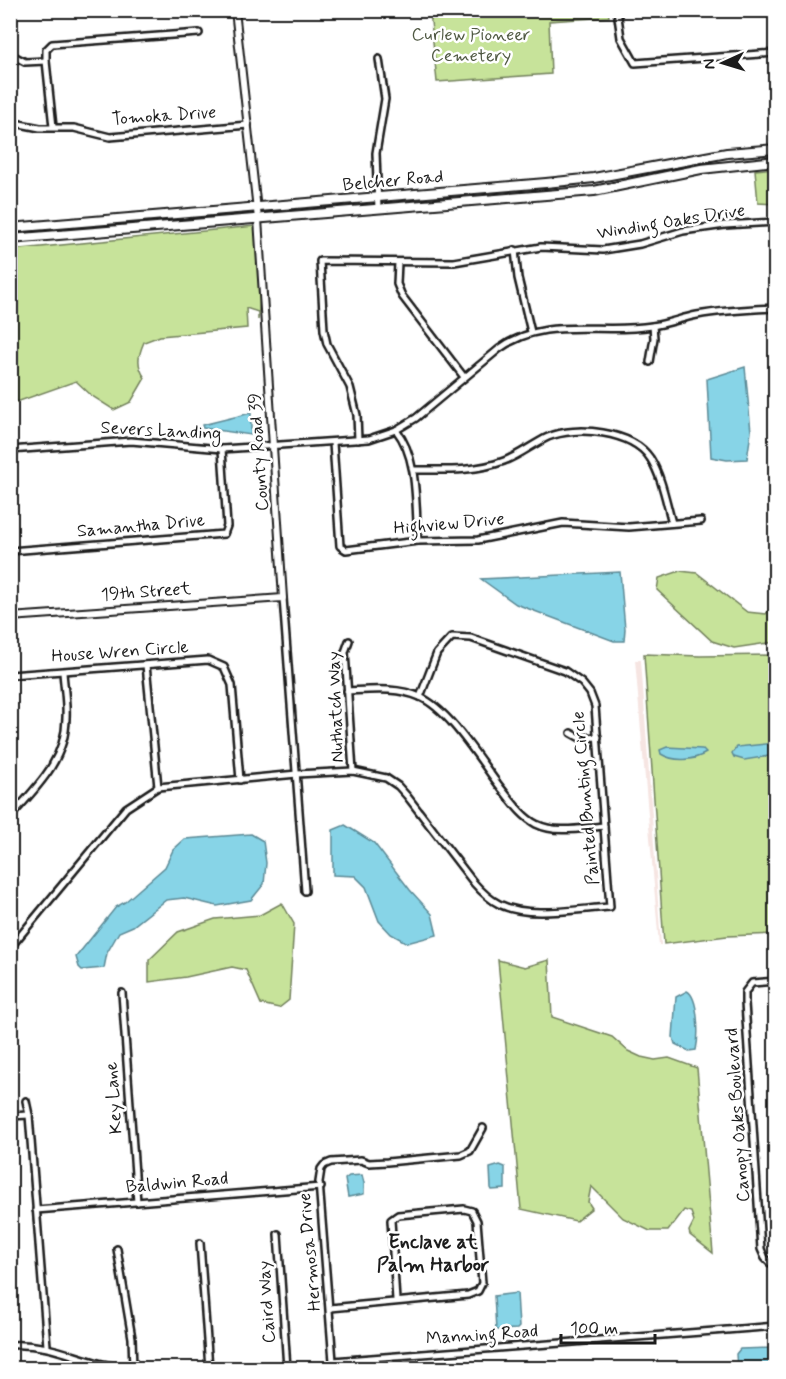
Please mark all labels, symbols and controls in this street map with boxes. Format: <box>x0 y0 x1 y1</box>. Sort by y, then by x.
park label: Curlew Pioneer Cemetery <box>412 23 531 68</box>
north arrow <box>693 33 753 93</box>
text: N <box>699 58 720 70</box>
street label: Tomoka Drive <box>111 100 217 132</box>
street label: Belcher Road <box>342 165 444 197</box>
street label: Winding Oaks Drive <box>595 198 747 248</box>
street label: County Road 39 <box>243 392 275 512</box>
street label: Severs Landing <box>100 416 222 447</box>
street label: Highview Drive <box>393 507 506 543</box>
street label: Samantha Drive <box>76 508 206 544</box>
street label: 19th Street <box>100 577 192 607</box>
street label: House Wren Circle <box>51 635 189 669</box>
street label: Nuthatch Way <box>322 651 350 763</box>
street label: Painted Bunting Circle <box>566 710 608 886</box>
street label: Canopy Oaks Boulevard <box>720 1027 756 1203</box>
street label: Key Lane <box>99 1061 129 1135</box>
street label: Baldwin Road <box>125 1167 229 1199</box>
street label: Hermosa Drive <box>293 1192 327 1312</box>
district label: Enclave at Palm Harbor <box>377 1229 490 1279</box>
street label: Caird Way <box>252 1260 282 1344</box>
scale bar <box>561 1307 656 1345</box>
text: 100 m <box>570 1317 618 1341</box>
street label: Manning Road <box>425 1319 539 1353</box>

